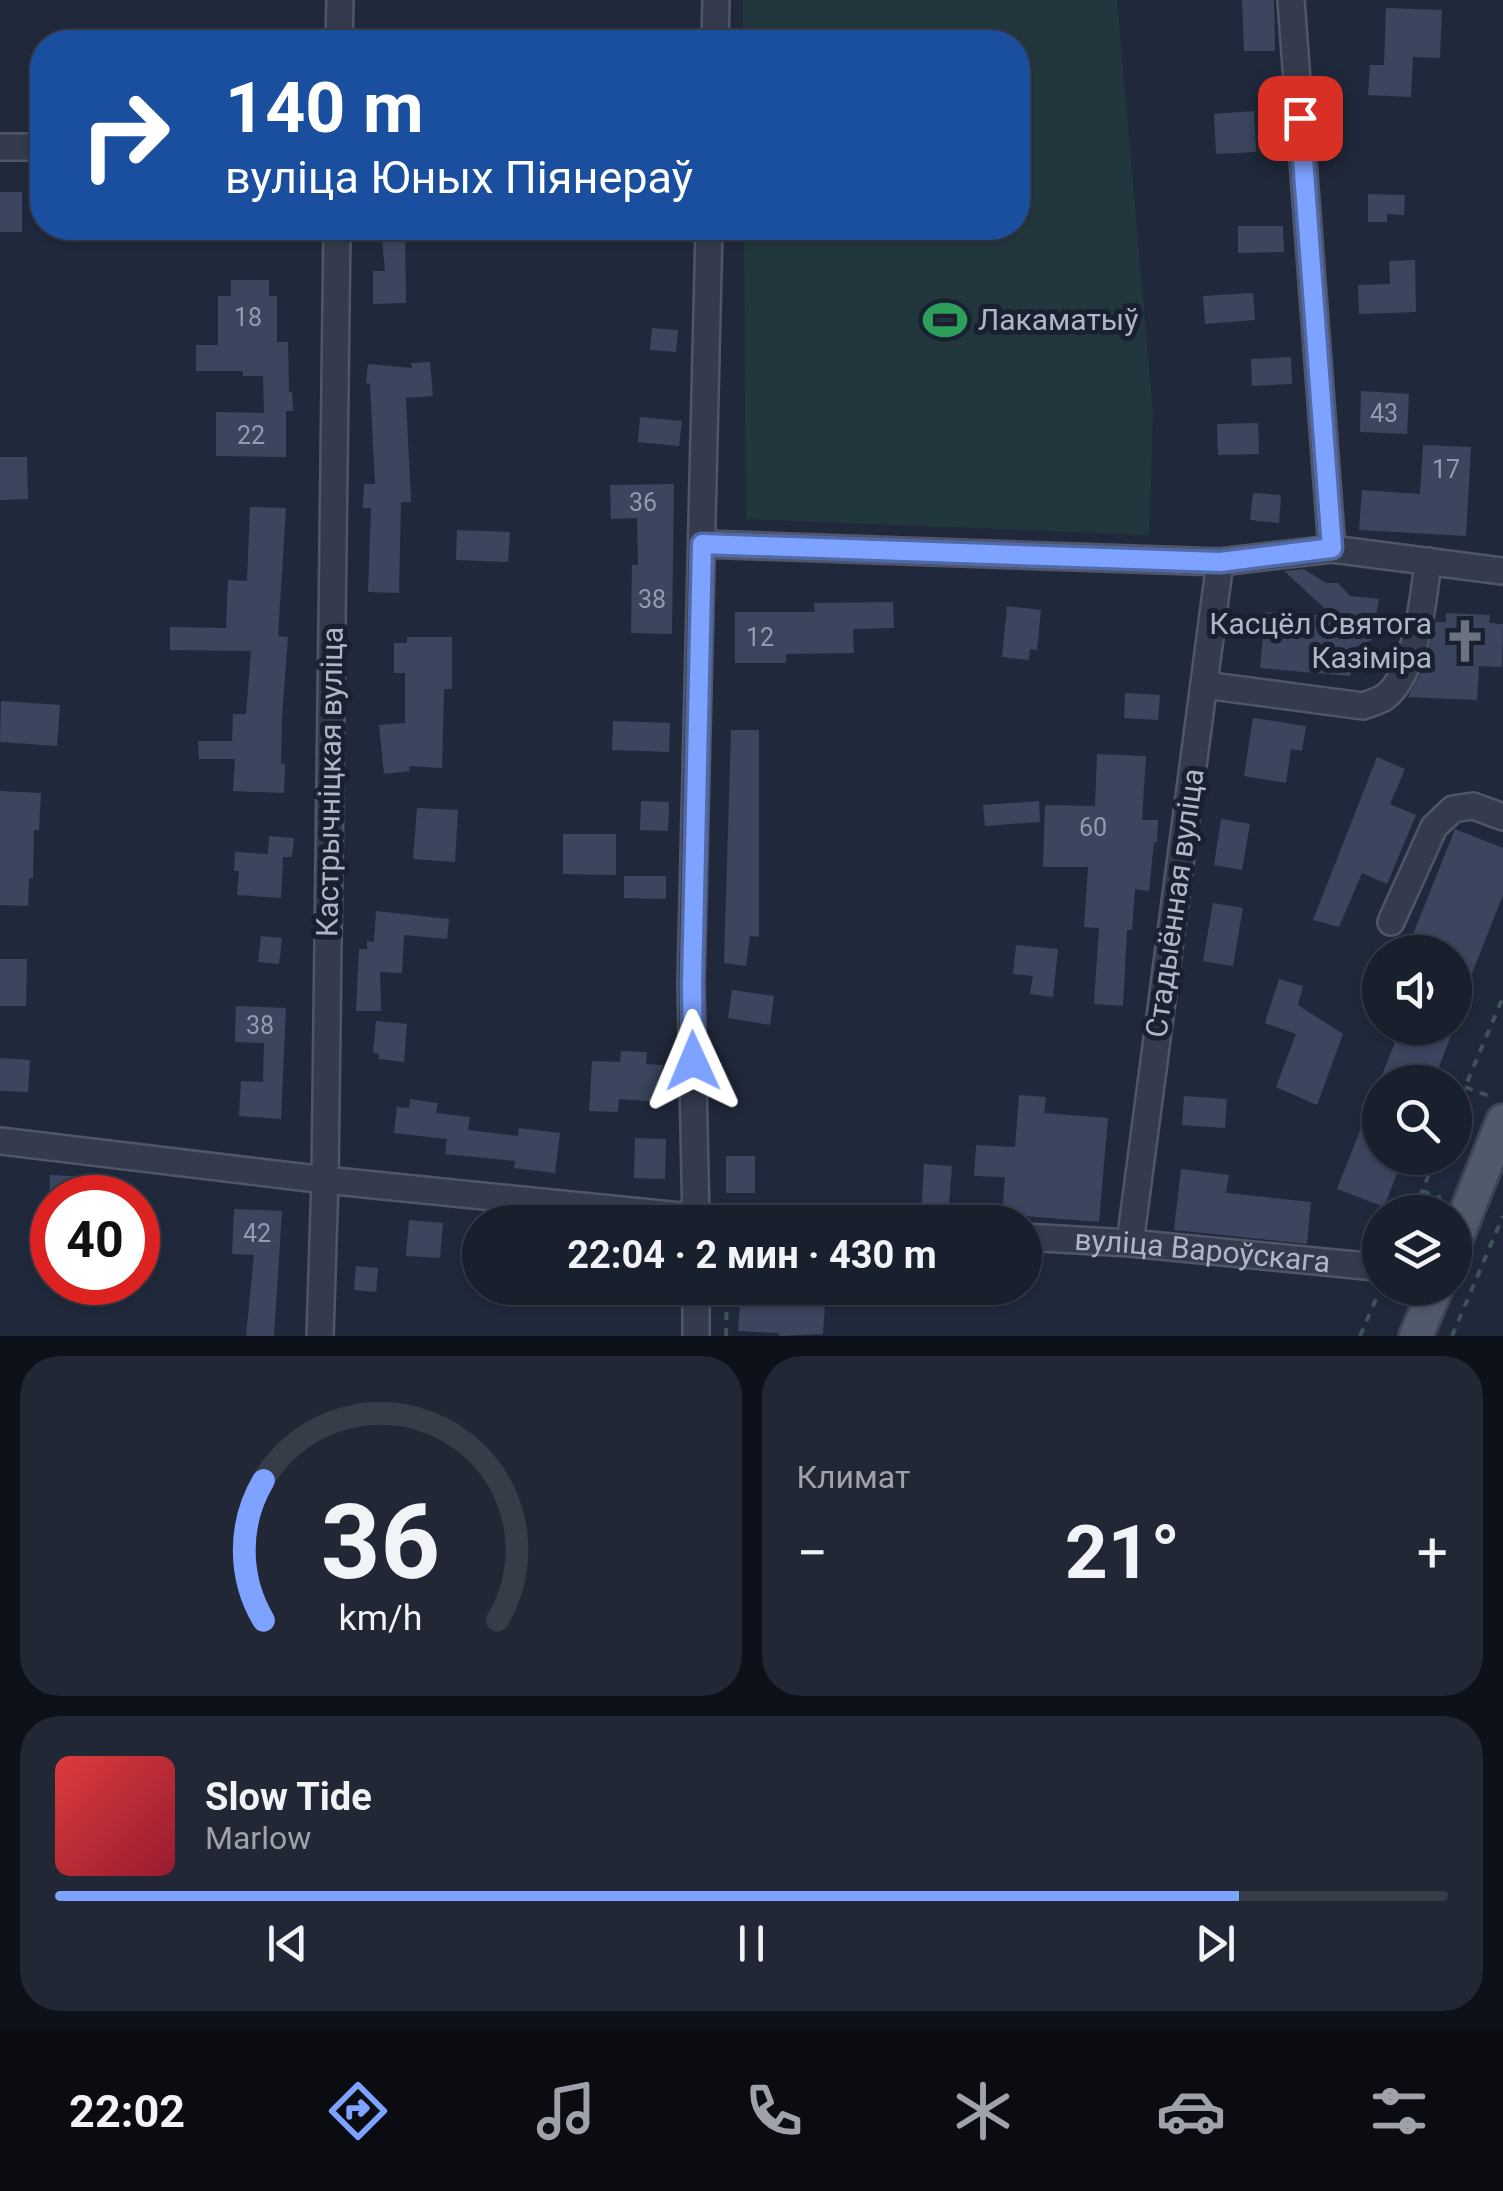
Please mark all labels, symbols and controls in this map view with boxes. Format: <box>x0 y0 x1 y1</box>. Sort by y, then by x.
text: 140 m <box>225 67 424 149</box>
icon: right <box>60 70 190 200</box>
pin <box>1258 76 1343 161</box>
icon: arrive <box>1273 91 1328 146</box>
text: вуліца Юных Піянераў <box>225 151 693 204</box>
sports icon: Лакаматыў <box>921 296 969 344</box>
place label: Лакаматыў <box>978 302 1138 337</box>
house number: 18 <box>234 303 262 332</box>
house number: 43 <box>1370 399 1398 428</box>
house number: 22 <box>237 421 265 450</box>
house number: 17 <box>1432 455 1460 484</box>
house number: 36 <box>629 488 657 517</box>
house number: 38 <box>638 585 666 614</box>
place label: Касцёл Святога Казіміра <box>1209 606 1432 675</box>
church icon: Касцёл Святога Казіміра <box>1441 617 1489 665</box>
house number: 12 <box>746 623 774 652</box>
street label: Кастрычніцкая вуліца <box>309 627 350 937</box>
street label: Стадыённая вуліца <box>1138 766 1211 1040</box>
house number: 60 <box>1079 813 1107 842</box>
map controls <box>1362 935 1472 1305</box>
button: sound <box>1362 935 1472 1045</box>
position arrow <box>641 1009 745 1113</box>
house number: 38 <box>246 1011 274 1040</box>
button: search <box>1362 1065 1472 1175</box>
speed limit sign: 40 <box>30 1175 160 1305</box>
button: layers <box>1362 1195 1472 1305</box>
house number: 42 <box>243 1219 271 1248</box>
street label: вуліца Вароўскага <box>1074 1222 1332 1279</box>
text: 22:04 · 2 мин · 430 m <box>567 1233 937 1277</box>
text: Климат <box>797 1458 910 1496</box>
text: 36 <box>321 1482 440 1603</box>
text: 21° <box>1065 1508 1180 1596</box>
text: − <box>797 1521 828 1585</box>
text: + <box>1417 1521 1448 1585</box>
text: km/h <box>339 1597 423 1639</box>
text: Slow Tide <box>205 1775 372 1819</box>
text: Marlow <box>205 1819 311 1857</box>
icon: previous <box>260 1916 315 1971</box>
icon: pause <box>724 1916 779 1971</box>
icon: next <box>1188 1916 1243 1971</box>
icon: directions <box>323 2076 393 2146</box>
icon: music <box>531 2076 601 2146</box>
icon: phone <box>739 2076 809 2146</box>
icon: climate <box>948 2076 1018 2146</box>
icon: car <box>1156 2076 1226 2146</box>
icon: filters <box>1364 2076 1434 2146</box>
text: 22:02 <box>69 2085 185 2138</box>

